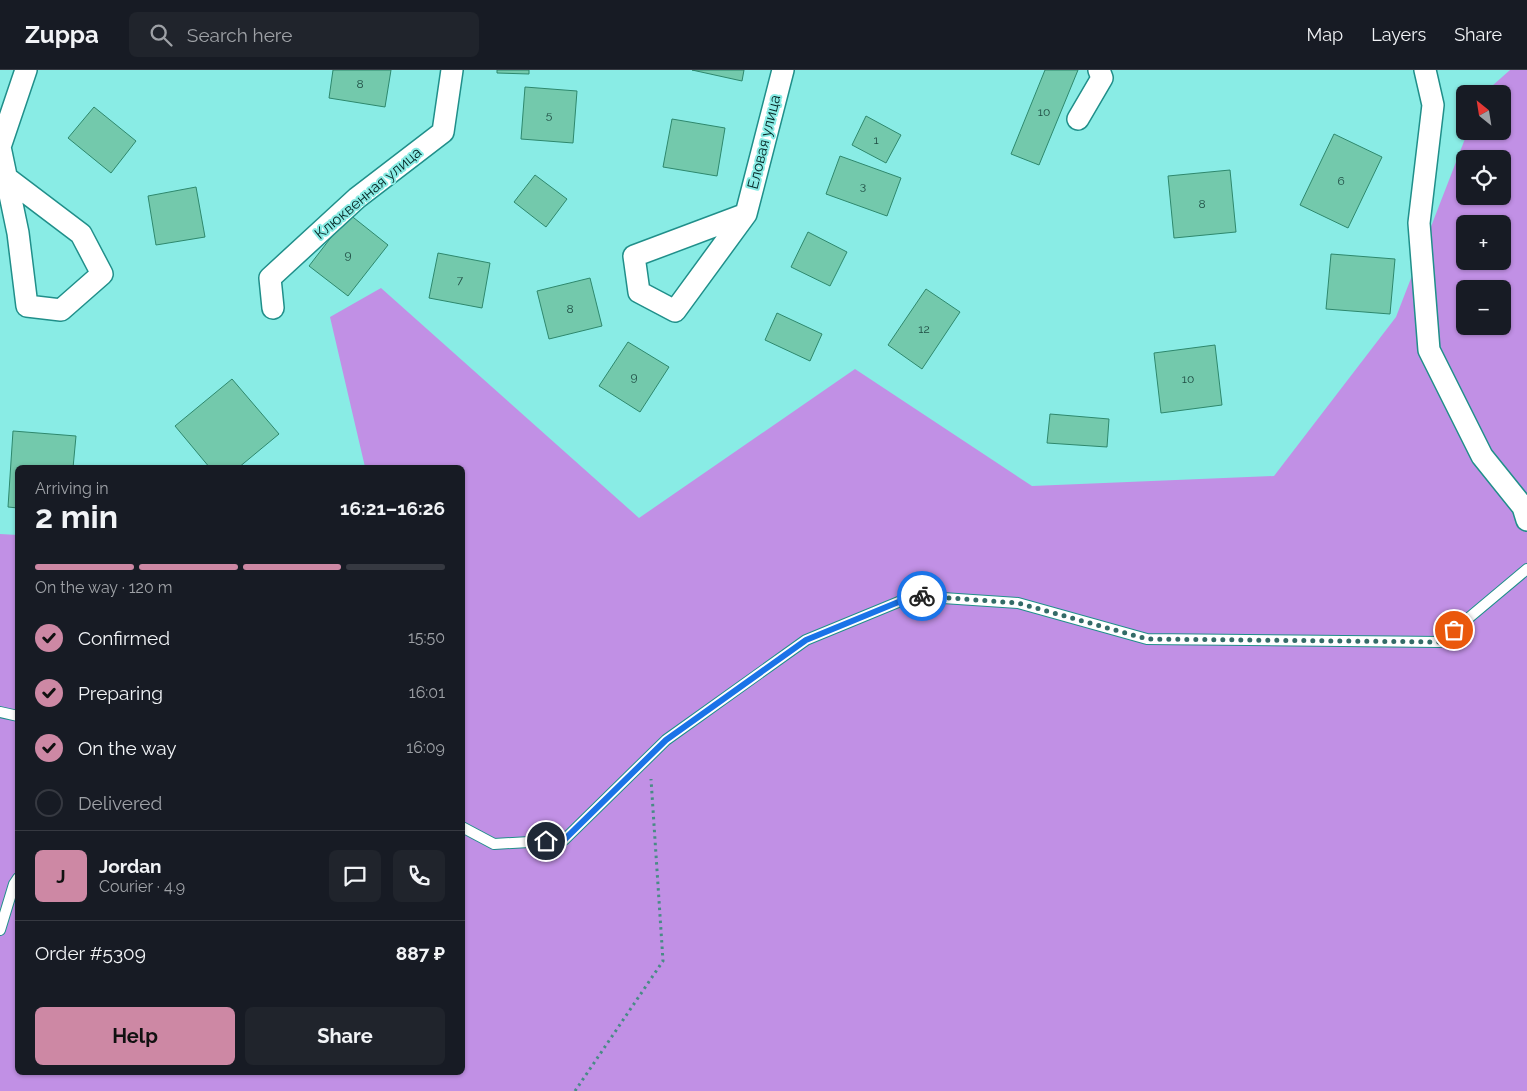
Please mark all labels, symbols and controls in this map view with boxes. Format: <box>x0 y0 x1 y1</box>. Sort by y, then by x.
search box <box>129 12 479 57</box>
text: Zuppa <box>25 20 99 49</box>
icon: search <box>147 21 175 49</box>
text: Search here <box>187 24 292 46</box>
text: Map <box>1307 24 1343 45</box>
text: Layers <box>1371 24 1426 45</box>
text: Share <box>1454 24 1502 45</box>
house number: 8 <box>356 77 364 91</box>
north arrow <box>1456 85 1511 140</box>
map controls <box>1456 85 1511 335</box>
street label: Еловая улица <box>744 93 784 191</box>
house number: 10 <box>1038 105 1050 119</box>
house number: 5 <box>546 108 553 122</box>
house number: 1 <box>873 133 879 147</box>
street label: Клюквенная улица <box>311 143 425 243</box>
button: locate <box>1456 150 1511 205</box>
house number: 6 <box>1337 174 1345 188</box>
house number: 3 <box>860 179 866 193</box>
house number: 8 <box>1198 197 1206 211</box>
button: + <box>1456 215 1511 270</box>
house number: 9 <box>344 248 352 262</box>
house number: 7 <box>457 273 464 287</box>
button: − <box>1456 280 1511 335</box>
house number: 8 <box>566 302 574 316</box>
house number: 12 <box>918 322 930 336</box>
house number: 9 <box>630 370 638 384</box>
house number: 10 <box>1182 372 1194 386</box>
text: Arriving in <box>35 479 109 498</box>
text: 16:21–16:26 <box>340 497 445 519</box>
text: 2 min <box>35 498 118 535</box>
courier <box>897 571 947 621</box>
text: On the way · 120 m <box>35 578 173 597</box>
icon: bike <box>908 582 936 610</box>
pin <box>1433 609 1475 651</box>
icon: bag <box>1440 616 1468 644</box>
icon: check <box>35 624 63 652</box>
text: Confirmed <box>78 627 170 649</box>
text: 15:50 <box>408 628 445 647</box>
icon: check <box>35 679 63 707</box>
text: Preparing <box>78 682 163 704</box>
text: 16:01 <box>409 683 445 702</box>
icon: check <box>35 734 63 762</box>
text: On the way <box>78 737 177 759</box>
text: 16:09 <box>406 738 445 757</box>
text: Delivered <box>78 792 162 814</box>
pin <box>525 820 567 862</box>
icon: home <box>532 827 560 855</box>
button: chat <box>329 850 381 902</box>
button: phone <box>393 850 445 902</box>
text: Jordan <box>99 855 162 877</box>
text: J <box>56 865 66 887</box>
text: Courier · 4.9 <box>99 877 185 896</box>
text: Order #5309 <box>35 942 146 964</box>
text: 887 ₽ <box>396 942 445 964</box>
button: Help <box>35 1007 235 1065</box>
button: Share <box>245 1007 445 1065</box>

